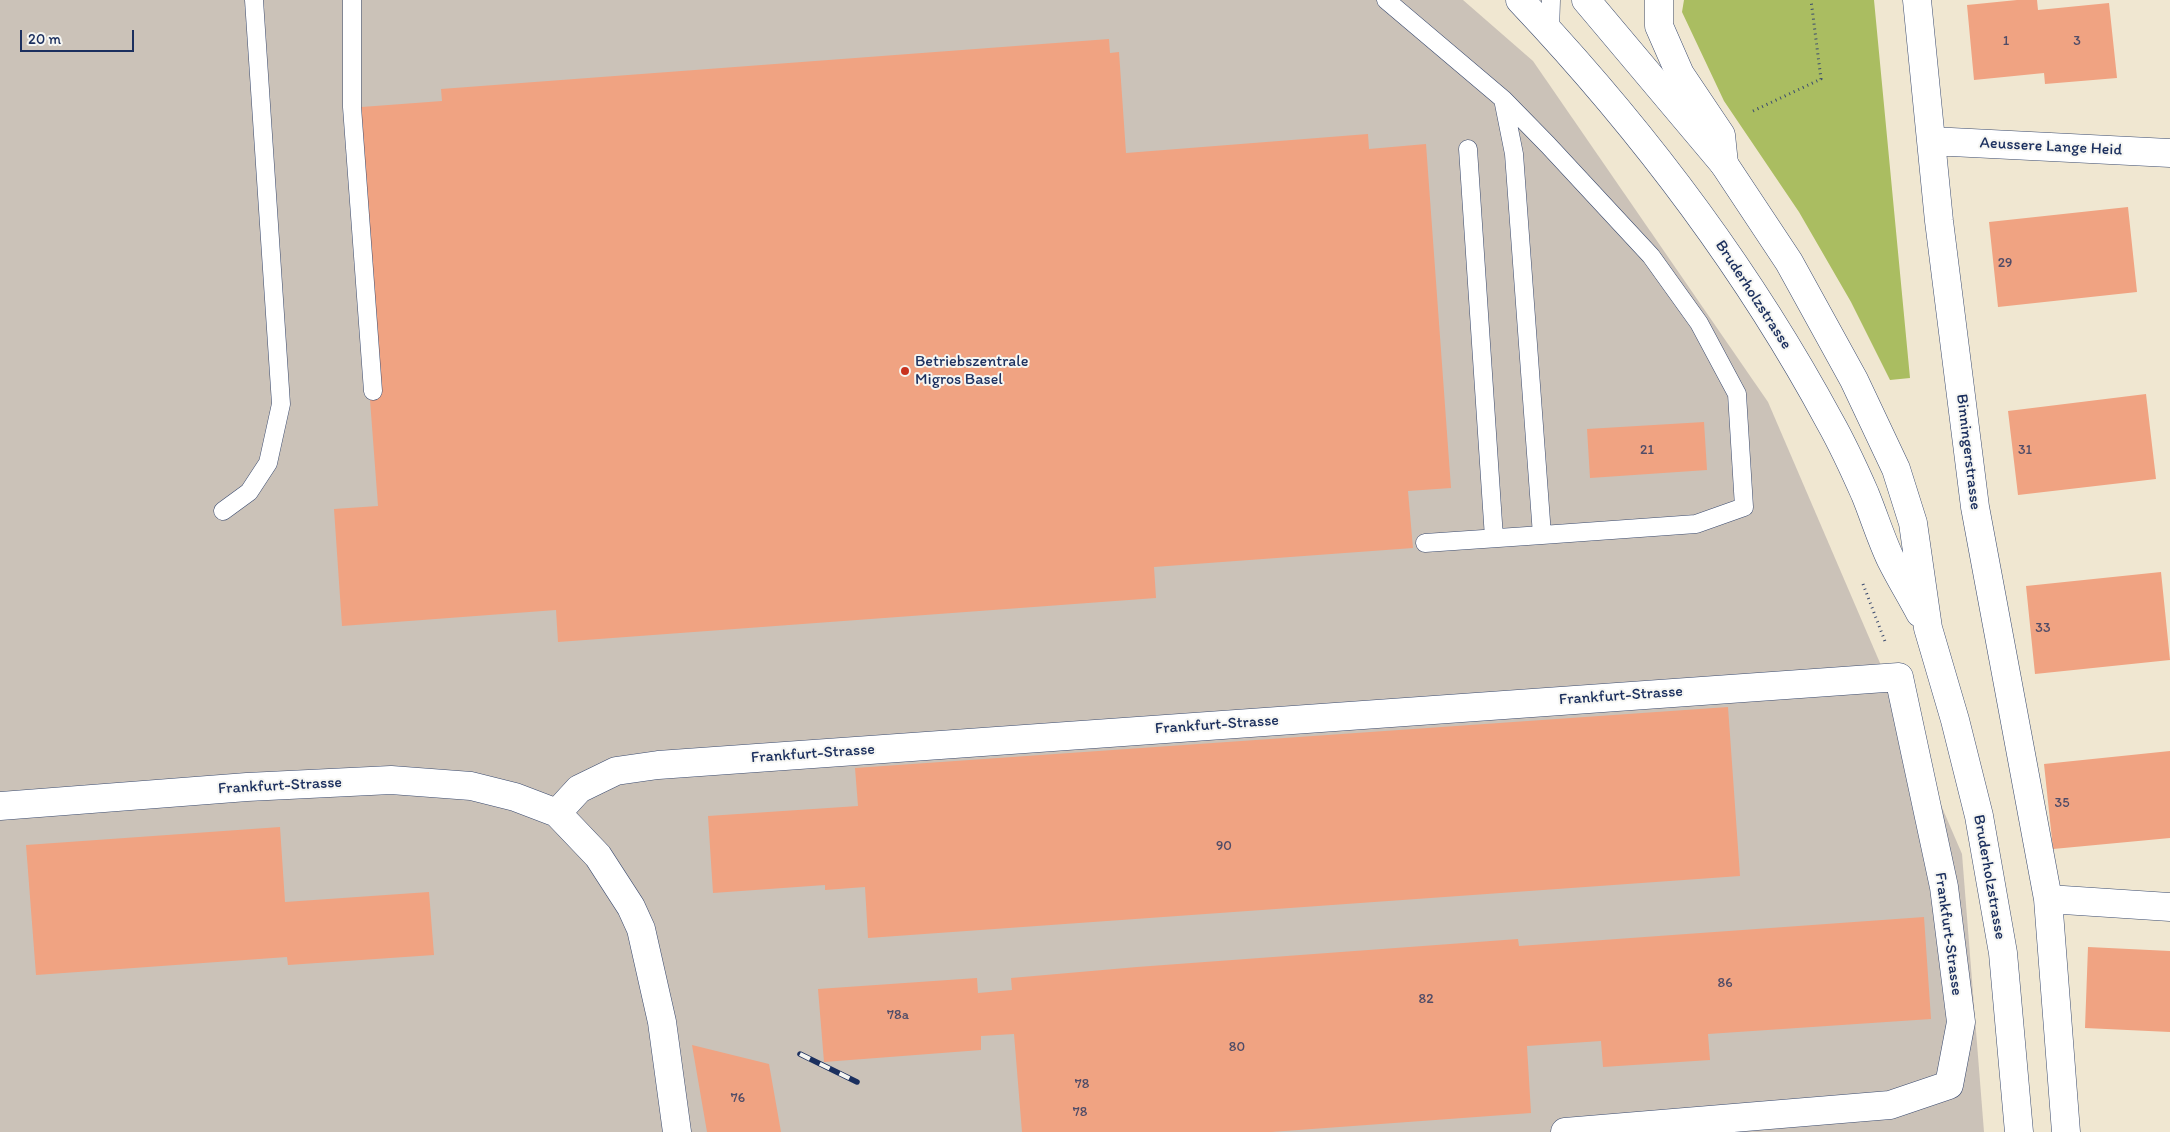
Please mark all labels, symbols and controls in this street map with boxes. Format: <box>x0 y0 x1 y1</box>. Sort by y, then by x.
scale bar <box>22 20 136 52</box>
text: 20 m <box>28 30 61 48</box>
house number: 1 <box>2003 33 2009 49</box>
house number: 3 <box>2073 33 2081 49</box>
street label: Aeussere Lange Heid <box>1979 134 2123 160</box>
street label: Bruderholzstrasse <box>1711 237 1795 353</box>
house number: 29 <box>1998 255 2012 271</box>
place label: Betriebszentrale Migros Basel <box>915 352 1028 390</box>
marker: Betriebszentrale Migros Basel <box>899 365 911 377</box>
street label: Binningerstrasse <box>1951 393 1985 511</box>
house number: 21 <box>1640 442 1654 458</box>
house number: 31 <box>2018 442 2032 458</box>
house number: 33 <box>2035 620 2051 636</box>
street label: Frankfurt-Strasse <box>1558 682 1684 710</box>
street label: Frankfurt-Strasse <box>1154 711 1280 739</box>
street label: Frankfurt-Strasse <box>750 740 876 768</box>
street label: Frankfurt-Strasse <box>218 773 342 799</box>
house number: 35 <box>2055 795 2069 811</box>
street label: Bruderholzstrasse <box>1969 813 2009 941</box>
house number: 90 <box>1216 838 1232 854</box>
street label: Frankfurt-Strasse <box>1930 871 1966 997</box>
house number: 86 <box>1717 975 1733 991</box>
house number: 82 <box>1418 991 1434 1007</box>
house number: 78a <box>887 1007 909 1023</box>
house number: 80 <box>1229 1039 1245 1055</box>
house number: 78 <box>1075 1076 1089 1092</box>
house number: 76 <box>731 1090 745 1106</box>
house number: 78 <box>1073 1104 1087 1120</box>

